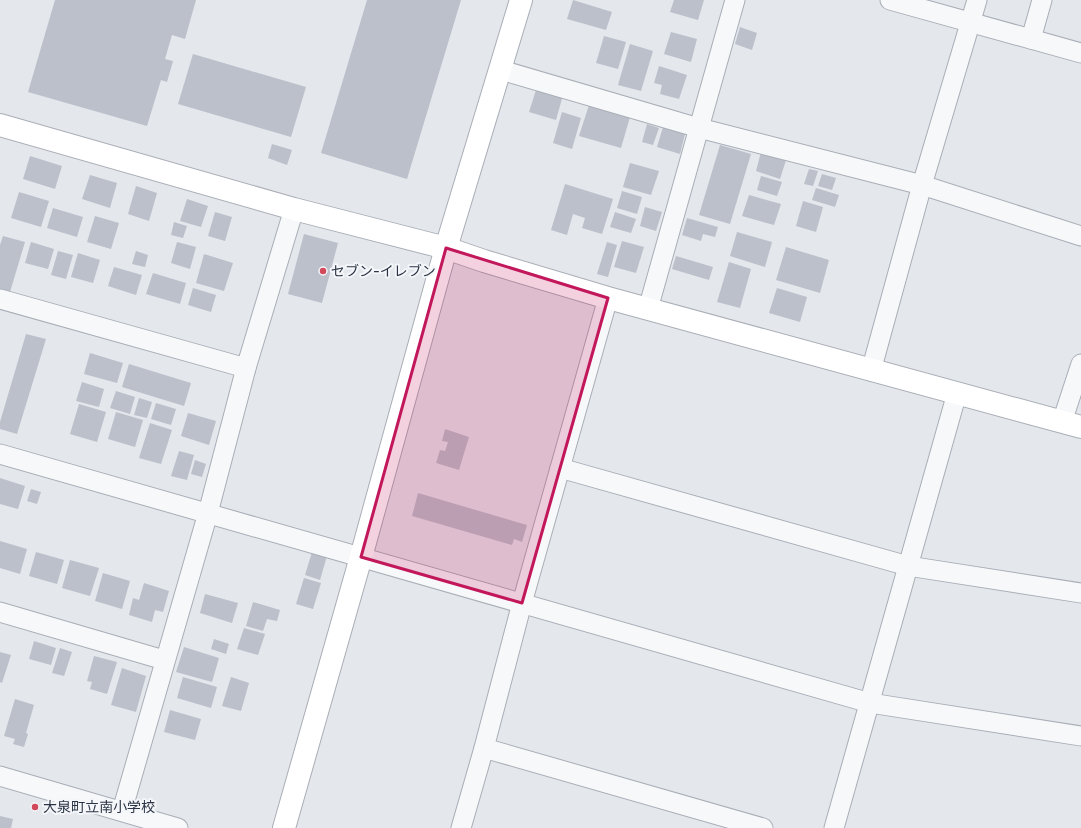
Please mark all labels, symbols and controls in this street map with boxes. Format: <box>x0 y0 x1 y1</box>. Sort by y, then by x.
place label: セブン-イレブン <box>331 263 436 280</box>
marker: セブン-イレブン <box>318 266 328 276</box>
place label: 大泉町立南小学校 <box>43 799 155 816</box>
marker: 大泉町立南小学校 <box>30 802 40 812</box>

